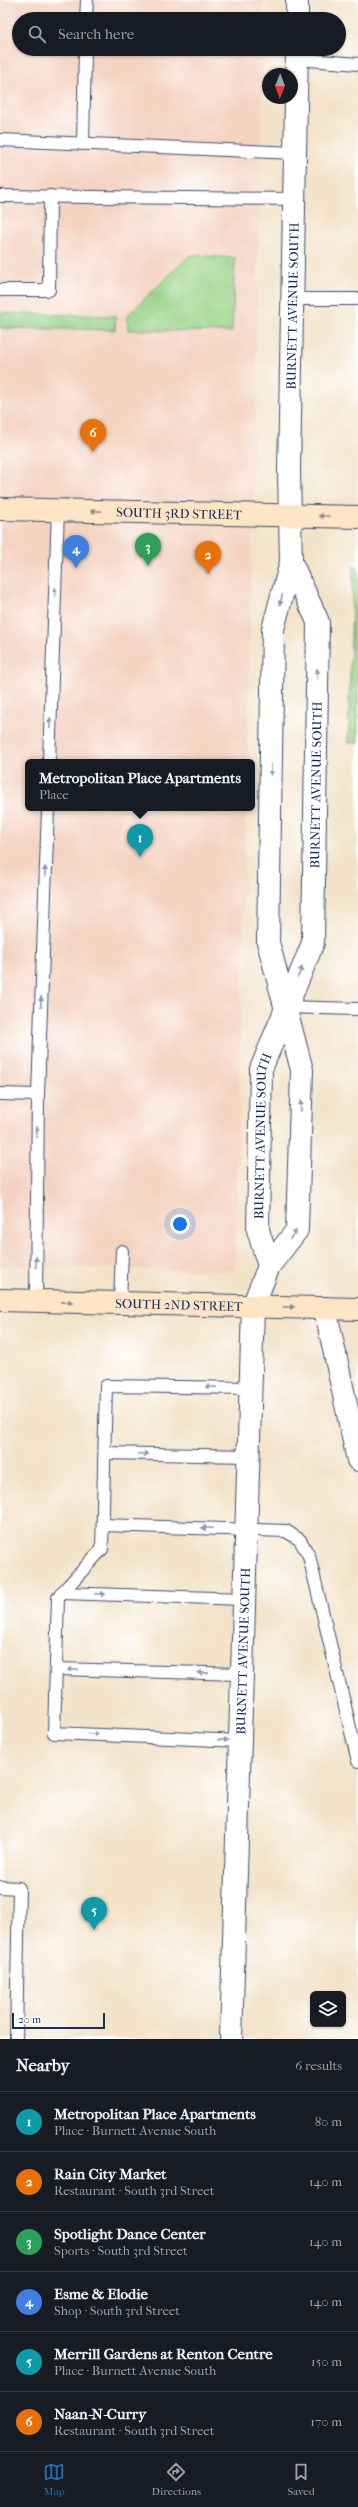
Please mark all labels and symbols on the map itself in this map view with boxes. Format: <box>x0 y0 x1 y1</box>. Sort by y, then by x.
north arrow <box>262 68 298 104</box>
street label: BURNETT AVENUE SOUTH <box>284 222 302 390</box>
pin: 6 <box>80 419 106 452</box>
street label: SOUTH 3RD STREET <box>116 505 242 522</box>
one-way arrow <box>89 508 102 514</box>
one-way arrow <box>318 513 330 520</box>
pin: 3 <box>135 533 161 566</box>
pin: 4 <box>63 535 89 568</box>
pin: 2 <box>195 541 221 574</box>
one-way arrow <box>52 586 58 599</box>
one-way arrow <box>278 594 284 606</box>
one-way arrow <box>314 667 320 680</box>
street label: BURNETT AVENUE SOUTH <box>307 701 325 869</box>
one-way arrow <box>47 717 54 729</box>
one-way arrow <box>268 764 274 777</box>
pin: 1 <box>127 824 153 857</box>
one-way arrow <box>42 866 49 878</box>
one-way arrow <box>298 965 304 977</box>
one-way arrow <box>38 995 44 1008</box>
street label: BURNETT AVENUE SOUTH <box>251 1051 275 1219</box>
one-way arrow <box>298 1099 304 1112</box>
one-way arrow <box>34 1125 40 1138</box>
your location <box>170 1214 190 1234</box>
one-way arrow <box>289 1230 297 1241</box>
one-way arrow <box>33 1255 39 1268</box>
street label: SOUTH 2ND STREET <box>115 1296 243 1314</box>
one-way arrow <box>61 1298 73 1305</box>
one-way arrow <box>283 1304 296 1310</box>
one-way arrow <box>205 1384 217 1391</box>
one-way arrow <box>137 1450 150 1457</box>
one-way arrow <box>200 1525 213 1531</box>
street label: BURNETT AVENUE SOUTH <box>233 1567 253 1735</box>
one-way arrow <box>94 1591 106 1598</box>
one-way arrow <box>66 1667 79 1673</box>
one-way arrow <box>197 1670 209 1677</box>
one-way arrow <box>87 1731 99 1738</box>
one-way arrow <box>217 1736 229 1743</box>
pin: 5 <box>81 1897 107 1930</box>
scale bar <box>12 2011 105 2030</box>

